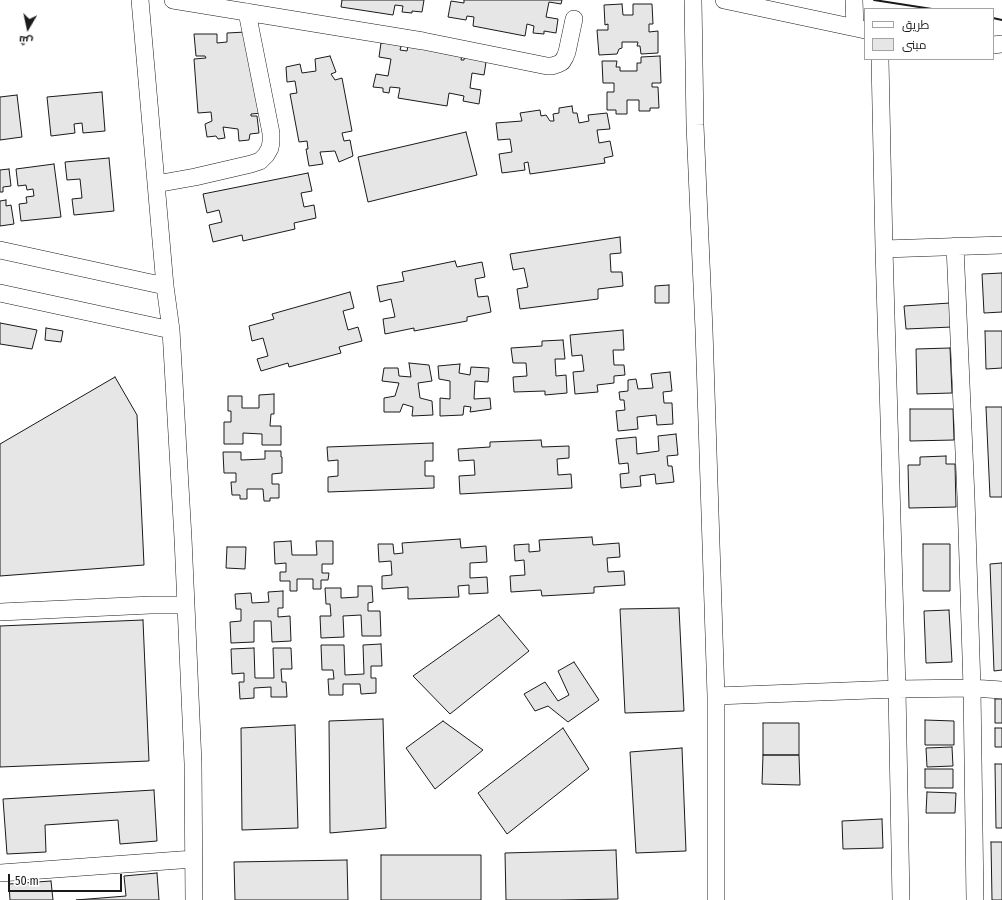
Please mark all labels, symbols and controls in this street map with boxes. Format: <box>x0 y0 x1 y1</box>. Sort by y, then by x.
north arrow <box>8 8 48 48</box>
legend <box>864 8 994 60</box>
text: طريق <box>902 18 929 32</box>
text: ش <box>18 33 34 48</box>
text: مبنى <box>902 38 927 52</box>
scale bar <box>10 866 124 892</box>
text: 50 m <box>15 874 39 888</box>

